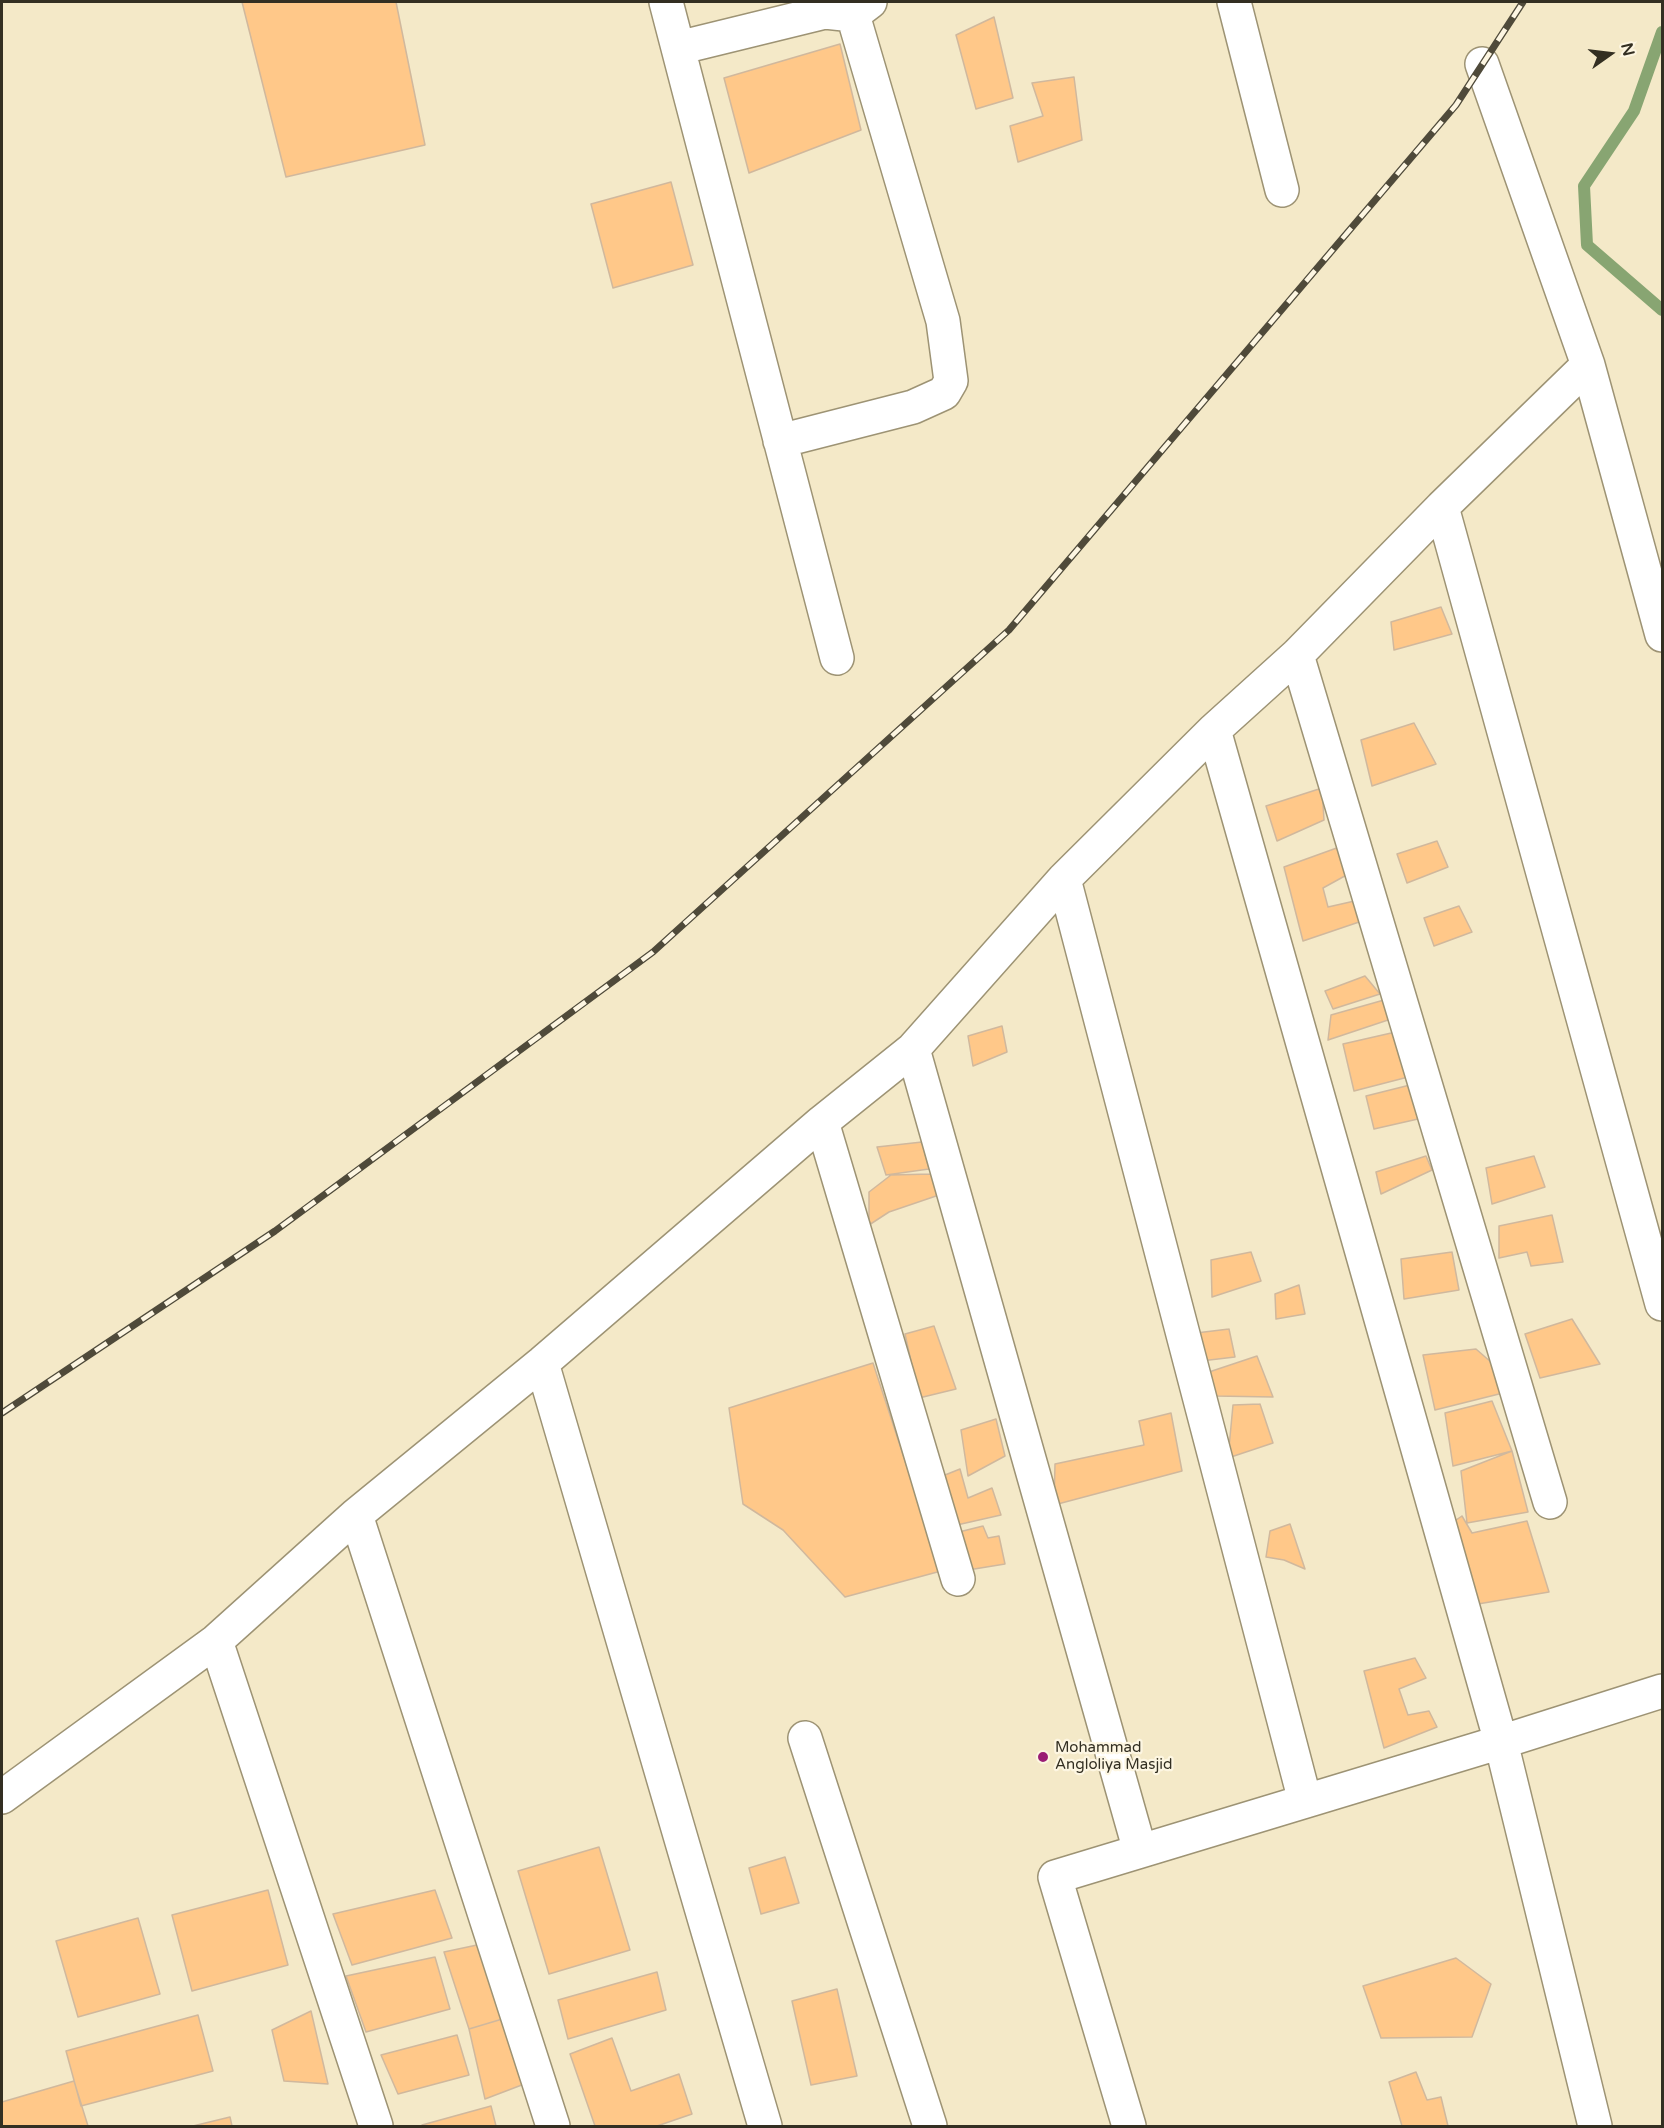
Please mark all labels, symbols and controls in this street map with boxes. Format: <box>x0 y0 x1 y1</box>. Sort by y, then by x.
north arrow <box>1580 24 1640 84</box>
text: N <box>1616 41 1639 58</box>
place label: Mohammad Angloliya Masjid <box>1055 1739 1172 1774</box>
marker: Mohammad Angloliya Masjid <box>1036 1750 1050 1764</box>

